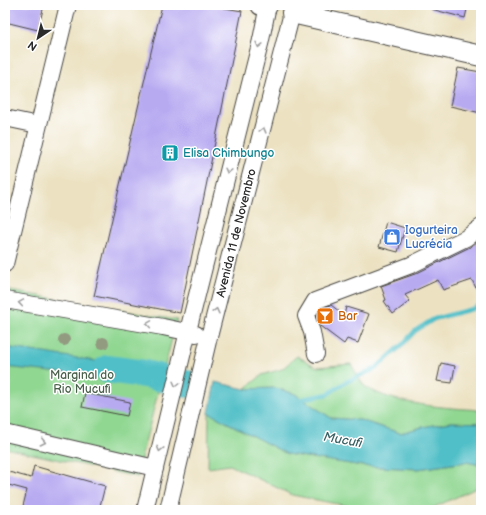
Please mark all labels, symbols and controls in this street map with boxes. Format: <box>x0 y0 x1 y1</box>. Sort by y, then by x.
north arrow <box>18 18 58 58</box>
text: N <box>25 38 40 53</box>
one-way arrow <box>256 41 264 48</box>
one-way arrow <box>258 127 266 134</box>
building icon: Elisa Chimbungo <box>160 143 180 163</box>
place label: Elisa Chimbungo <box>183 146 274 161</box>
street label: Avenida 11 de Novembro <box>213 167 260 299</box>
one-way arrow <box>224 167 233 174</box>
place label: Iogurteira Lucrécia <box>405 223 458 252</box>
shop icon: Iogurteira Lucrécia <box>382 227 402 247</box>
one-way arrow <box>18 299 24 308</box>
bar icon: Bar <box>315 306 335 326</box>
one-way arrow <box>211 307 220 314</box>
place label: Bar <box>338 309 358 324</box>
one-way arrow <box>146 320 152 329</box>
park label: Marginal do Rio Mucufi <box>50 368 114 397</box>
one-way arrow <box>172 380 180 387</box>
water label: Mucufi <box>322 429 364 451</box>
one-way arrow <box>40 437 46 445</box>
one-way arrow <box>156 445 164 452</box>

